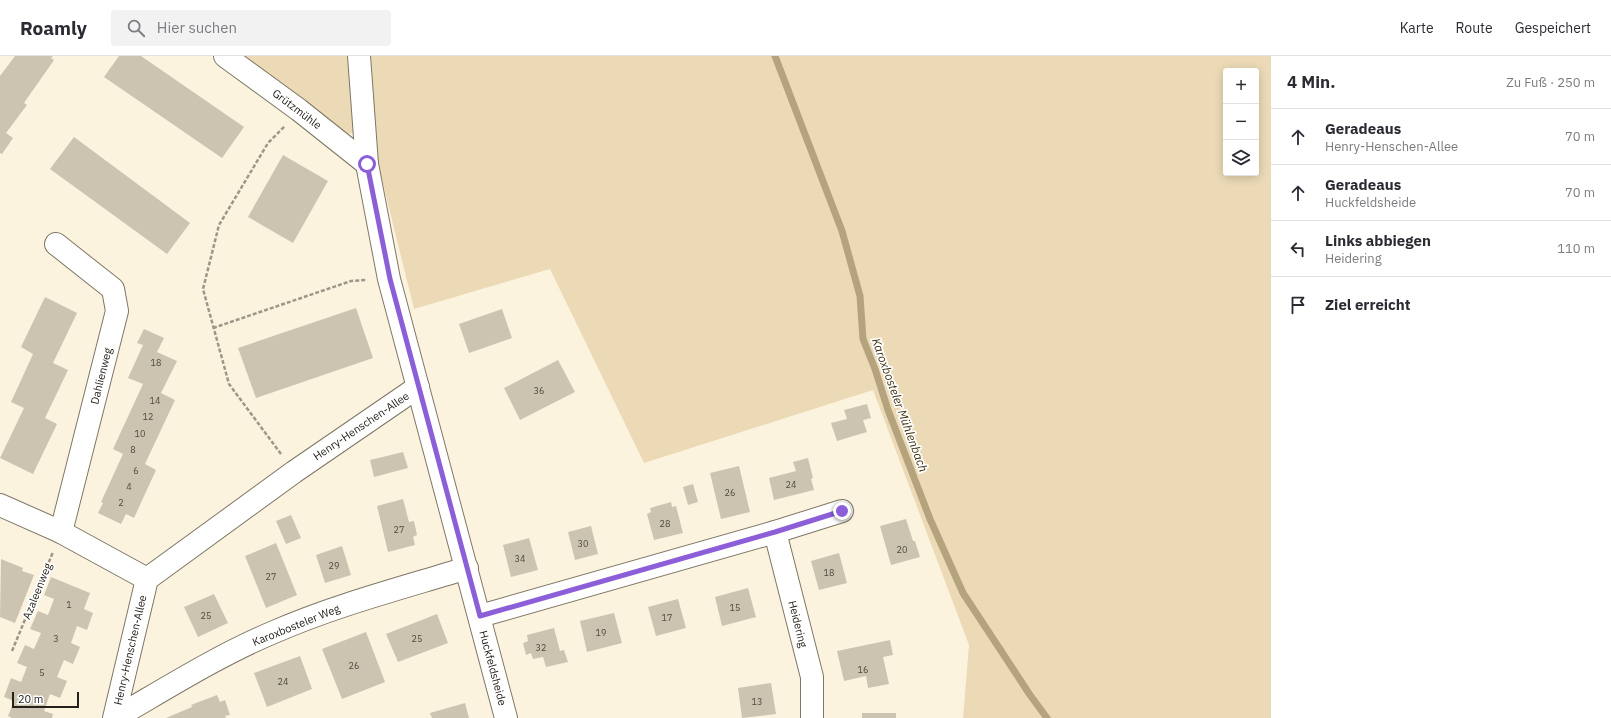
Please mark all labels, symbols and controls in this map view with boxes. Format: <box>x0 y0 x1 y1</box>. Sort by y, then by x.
search box <box>111 10 391 46</box>
text: Roamly <box>20 16 87 40</box>
icon: search <box>125 17 147 39</box>
text: Hier suchen <box>157 18 237 37</box>
text: Karte <box>1400 19 1434 37</box>
text: Route <box>1456 19 1493 37</box>
text: Gespeichert <box>1515 19 1591 37</box>
map controls <box>1223 68 1259 176</box>
button: + <box>1223 68 1259 104</box>
text: 4 Min. <box>1287 71 1335 93</box>
text: Zu Fuß · 250 m <box>1506 74 1595 91</box>
street label: Grützmühle <box>270 86 324 132</box>
button: − <box>1223 104 1259 140</box>
text: Geradeaus <box>1325 119 1401 138</box>
icon: ahead <box>1287 126 1309 148</box>
text: 70 m <box>1565 128 1595 145</box>
text: Henry-Henschen-Allee <box>1325 138 1458 155</box>
button: layers <box>1223 140 1259 176</box>
route start <box>358 155 376 173</box>
text: Geradeaus <box>1325 175 1401 194</box>
icon: ahead <box>1287 182 1309 204</box>
text: 70 m <box>1565 184 1595 201</box>
text: Huckfeldsheide <box>1325 194 1416 211</box>
text: Links abbiegen <box>1325 231 1431 250</box>
icon: left <box>1287 238 1309 260</box>
text: 110 m <box>1557 240 1595 257</box>
text: Heidering <box>1325 250 1382 267</box>
icon: arrive <box>1287 294 1309 316</box>
text: Ziel erreicht <box>1325 295 1411 314</box>
water label: Karoxbosteler Mühlenbach <box>869 336 931 474</box>
street label: Dahlienweg <box>87 346 115 406</box>
house number: 18 <box>151 357 161 368</box>
house number: 36 <box>534 385 544 396</box>
street label: Henry-Henschen-Allee <box>310 389 412 463</box>
house number: 14 <box>150 395 160 406</box>
house number: 12 <box>143 411 153 422</box>
house number: 10 <box>135 428 145 439</box>
house number: 8 <box>130 444 136 455</box>
house number: 6 <box>133 465 139 476</box>
house number: 24 <box>786 479 796 490</box>
house number: 4 <box>126 481 132 492</box>
house number: 26 <box>725 487 735 498</box>
house number: 2 <box>118 497 124 508</box>
route end <box>833 502 851 520</box>
house number: 28 <box>660 518 670 529</box>
house number: 27 <box>394 524 404 535</box>
house number: 30 <box>578 538 588 549</box>
house number: 20 <box>897 544 907 555</box>
house number: 34 <box>515 553 525 564</box>
house number: 29 <box>329 560 339 571</box>
street label: Azaleenweg <box>19 561 55 621</box>
house number: 18 <box>824 567 834 578</box>
house number: 27 <box>266 571 276 582</box>
street label: Henry-Henschen-Allee <box>111 594 149 706</box>
house number: 1 <box>66 599 72 610</box>
street label: Heidering <box>785 599 811 649</box>
street label: Karoxbosteler Weg <box>250 601 342 649</box>
house number: 15 <box>730 602 740 613</box>
house number: 25 <box>201 610 211 621</box>
house number: 17 <box>662 612 672 623</box>
house number: 19 <box>596 627 606 638</box>
street label: Huckfeldsheide <box>476 629 510 707</box>
house number: 3 <box>53 633 59 644</box>
house number: 25 <box>412 633 422 644</box>
house number: 32 <box>536 642 546 653</box>
house number: 26 <box>349 660 359 671</box>
house number: 16 <box>858 664 868 675</box>
house number: 5 <box>39 667 45 678</box>
house number: 24 <box>278 676 288 687</box>
scale bar <box>12 690 79 709</box>
text: 20 m <box>18 692 43 706</box>
house number: 13 <box>752 696 762 707</box>

